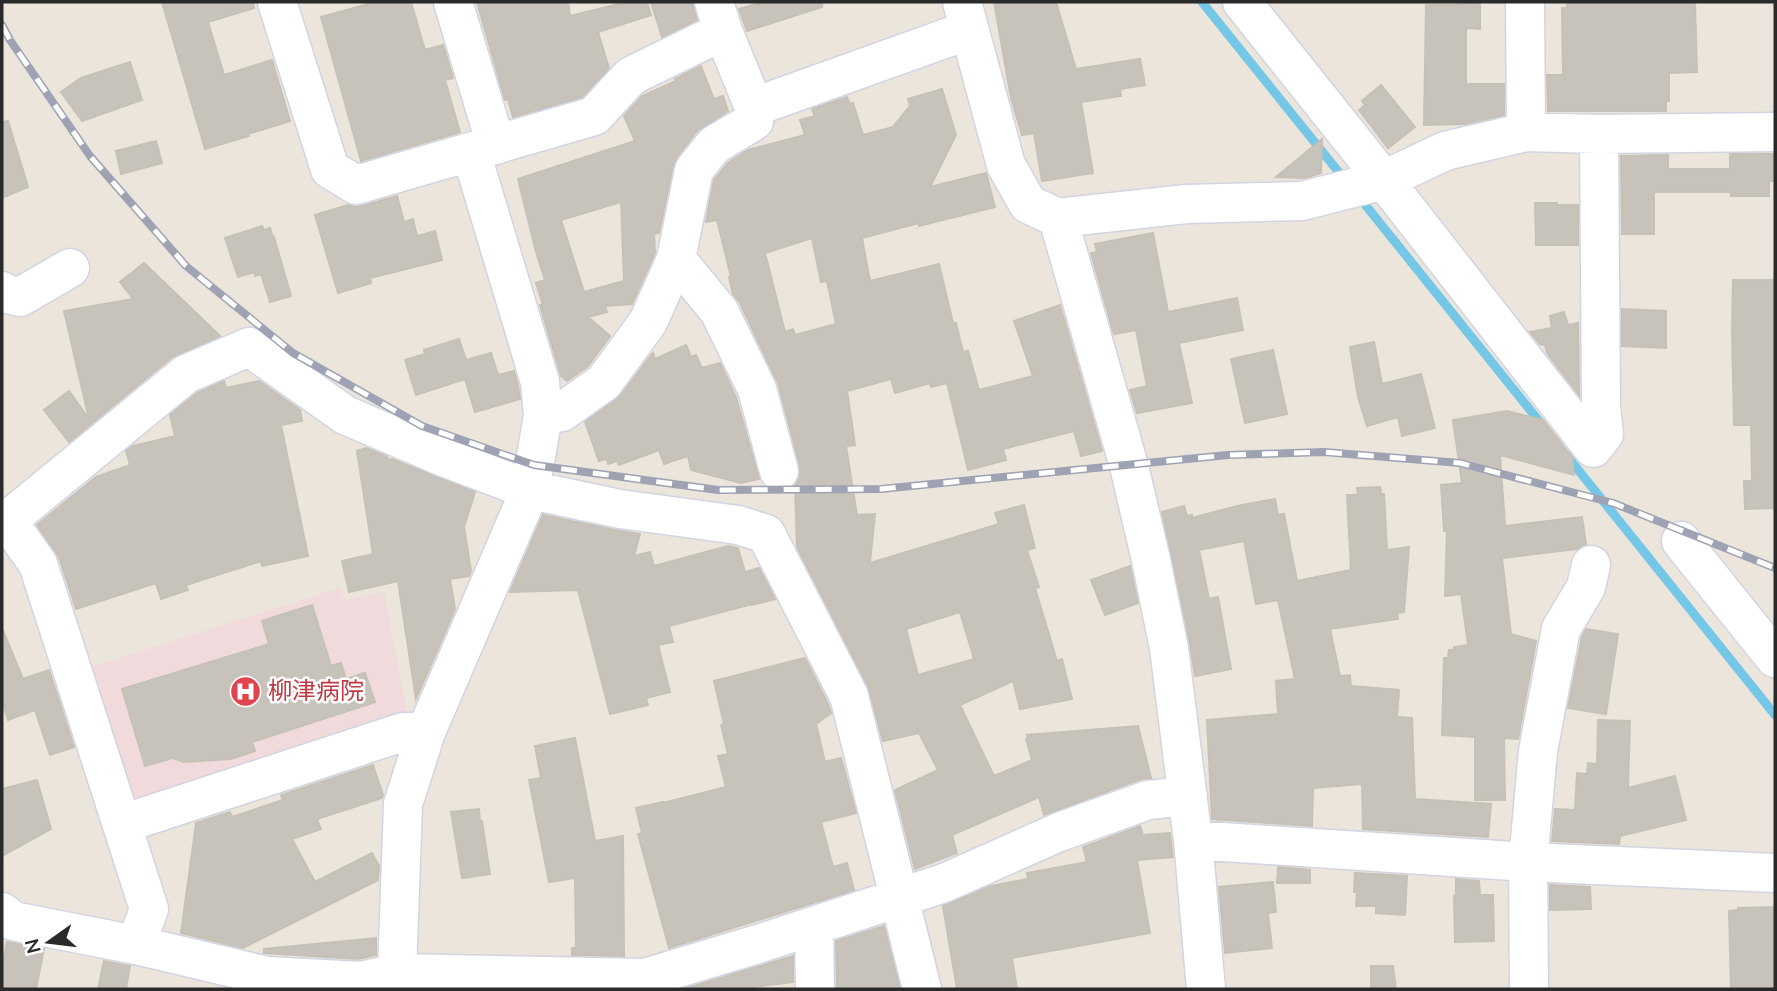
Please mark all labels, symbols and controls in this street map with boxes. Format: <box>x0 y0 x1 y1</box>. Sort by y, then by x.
hospital icon: 柳津病院 <box>228 674 262 708</box>
place label: 柳津病院 <box>268 675 364 705</box>
north arrow <box>14 907 84 977</box>
text: N <box>19 936 46 956</box>

